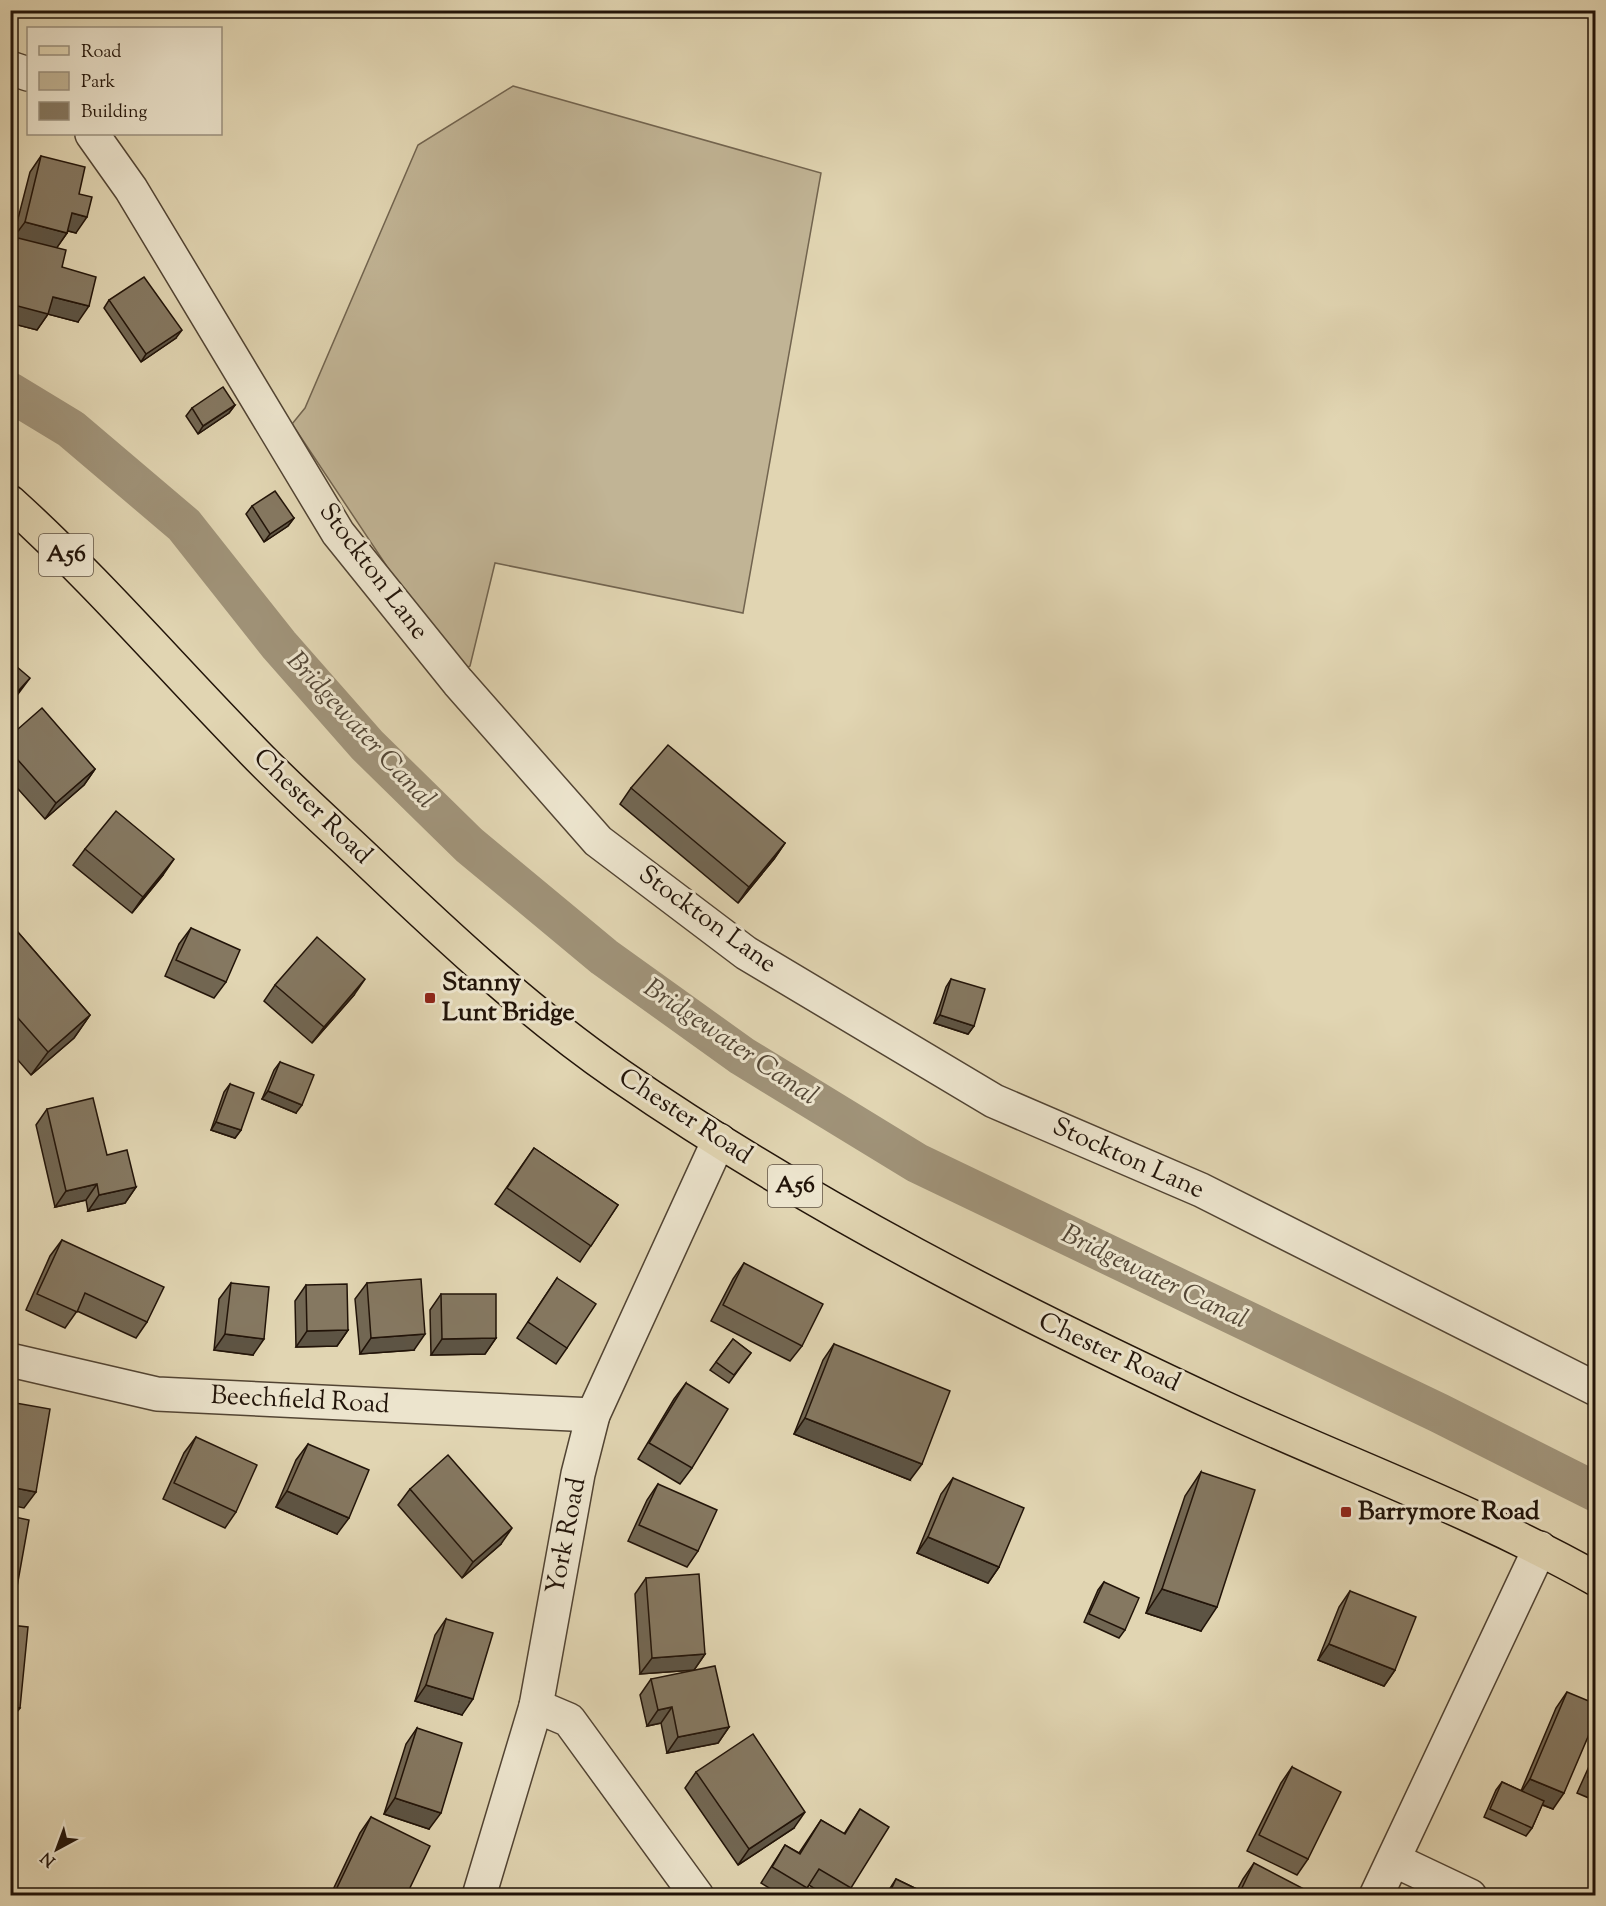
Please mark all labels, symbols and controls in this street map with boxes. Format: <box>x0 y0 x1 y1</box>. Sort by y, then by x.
legend <box>27 27 222 135</box>
text: Road <box>81 40 121 66</box>
text: Park <box>81 70 116 96</box>
text: Building <box>81 100 147 126</box>
street label: Stockton Lane <box>309 496 437 648</box>
road number: A56 <box>39 534 93 576</box>
water label: Bridgewater Canal <box>276 643 444 819</box>
street label: Chester Road <box>244 741 380 874</box>
street label: Stockton Lane <box>630 857 784 983</box>
place label: Stanny Lunt Bridge <box>442 965 575 1032</box>
water label: Bridgewater Canal <box>635 970 825 1116</box>
marker: Stanny Lunt Bridge <box>423 991 437 1005</box>
street label: Chester Road <box>611 1060 760 1174</box>
street label: Stockton Lane <box>1046 1109 1210 1209</box>
road number: A56 <box>768 1165 822 1207</box>
water label: Bridgewater Canal <box>1054 1216 1254 1340</box>
street label: Chester Road <box>1032 1304 1186 1402</box>
street label: Beechfield Road <box>210 1378 391 1424</box>
street label: York Road <box>538 1474 596 1597</box>
place label: Barrymore Road <box>1358 1494 1540 1531</box>
marker: Barrymore Road <box>1339 1505 1353 1519</box>
north arrow <box>27 1819 87 1879</box>
text: N <box>36 1845 61 1871</box>

